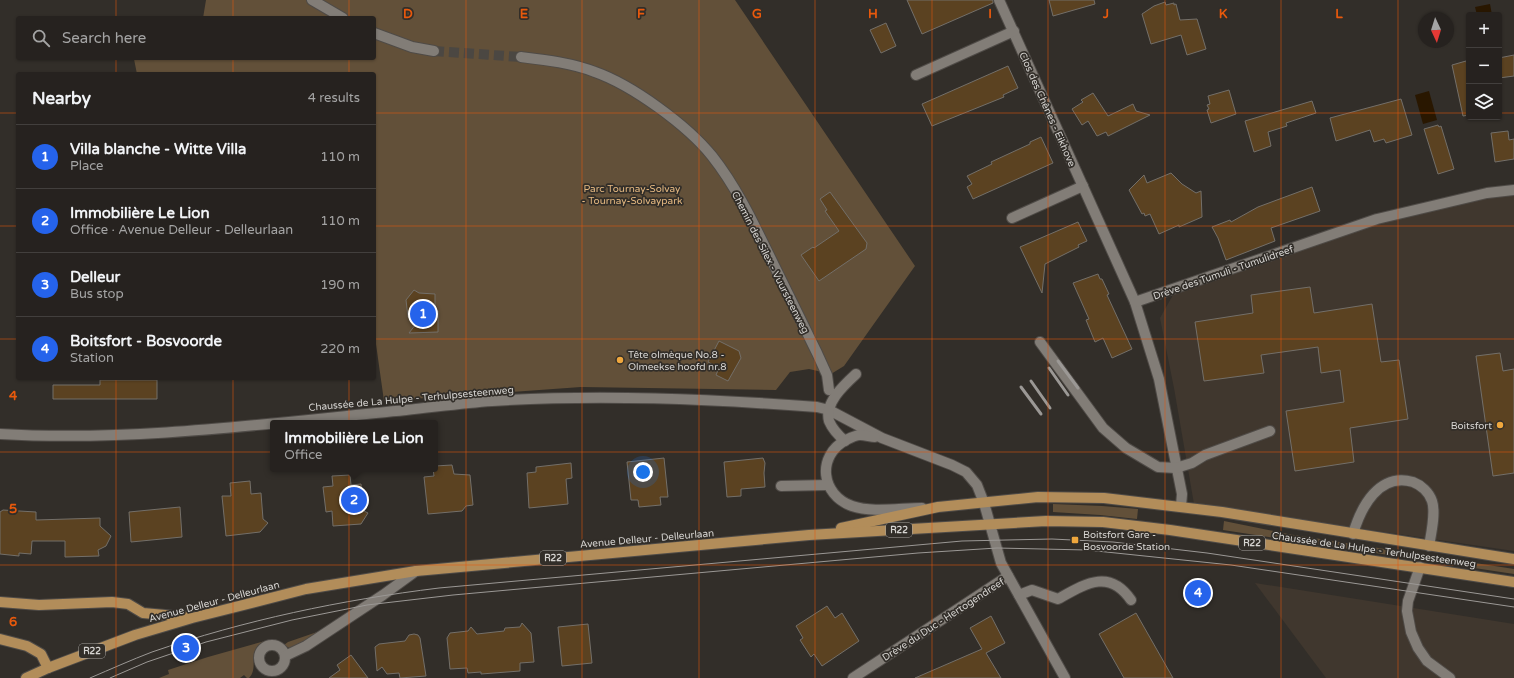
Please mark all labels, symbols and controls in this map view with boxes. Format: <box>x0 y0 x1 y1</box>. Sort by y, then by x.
text: D <box>403 6 413 22</box>
text: E <box>520 6 528 22</box>
text: F <box>637 6 645 22</box>
text: G <box>752 6 762 22</box>
text: H <box>868 6 878 22</box>
text: I <box>988 6 992 22</box>
text: J <box>1102 6 1109 22</box>
text: K <box>1219 6 1228 22</box>
text: L <box>1335 6 1343 22</box>
north arrow <box>1418 12 1454 48</box>
map controls <box>1466 12 1502 120</box>
button: + <box>1466 12 1502 48</box>
search box <box>16 16 376 60</box>
icon: search <box>30 27 52 49</box>
text: Search here <box>62 29 146 47</box>
button: − <box>1466 48 1502 84</box>
street label: Clos des Chênes - Eikhove <box>1016 50 1078 169</box>
button: layers <box>1466 84 1502 120</box>
text: Nearby <box>32 88 91 109</box>
text: 4 results <box>308 90 360 106</box>
text: Villa blanche - Witte Villa <box>70 140 247 158</box>
text: 1 <box>41 149 49 165</box>
text: 110 m <box>320 149 360 165</box>
text: Place <box>70 158 103 174</box>
park label: Parc Tournay-Solvay - Tournay-Solvaypark <box>581 183 683 207</box>
street label: Chemin des Silex - Vuursteenweg <box>729 189 811 336</box>
text: Immobilière Le Lion <box>70 204 210 222</box>
text: 2 <box>41 213 49 229</box>
text: 110 m <box>320 213 360 229</box>
text: Office · Avenue Delleur - Delleurlaan <box>70 222 293 238</box>
street label: Drève des Tumuli - Tumulidreef <box>1152 243 1295 303</box>
text: Delleur <box>70 268 120 286</box>
text: 3 <box>41 277 49 293</box>
text: 190 m <box>320 277 360 293</box>
text: Bus stop <box>70 286 124 302</box>
pin: 1 <box>410 299 436 329</box>
text: Boitsfort - Bosvoorde <box>70 332 222 350</box>
text: 4 <box>41 341 49 357</box>
text: 220 m <box>320 341 360 357</box>
place label: Tête olmèque No.8 - Olmeekse hoofd nr.8 <box>628 349 727 373</box>
text: Station <box>70 350 114 366</box>
marker: Tête olmèque No.8 - Olmeekse hoofd nr.8 <box>615 355 625 365</box>
street label: Chaussée de La Hulpe - Terhulpsesteenweg <box>308 384 514 414</box>
text: 4 <box>9 388 18 404</box>
popup <box>270 420 438 472</box>
place label: Boitsfort <box>1451 420 1492 432</box>
marker: Boitsfort <box>1495 420 1505 430</box>
text: Immobilière Le Lion <box>284 429 424 447</box>
text: Office <box>284 447 322 463</box>
your location <box>633 462 653 482</box>
pin: 2 <box>341 485 367 515</box>
text: 5 <box>9 501 17 517</box>
road number: R22 <box>886 523 912 537</box>
street label: Avenue Delleur - Delleurlaan <box>580 527 715 551</box>
place label: Boitsfort Gare - Bosvoorde Station <box>1083 529 1170 553</box>
street label: Chaussée de La Hulpe - Terhulpsesteenweg <box>1271 530 1477 570</box>
marker: Boitsfort Gare - Bosvoorde Station <box>1070 535 1080 545</box>
road number: R22 <box>1239 536 1265 550</box>
road number: R22 <box>540 551 566 565</box>
street label: Drève du Duc - Hertogendreef <box>880 576 1007 664</box>
pin: 4 <box>1185 578 1211 608</box>
street label: Avenue Delleur - Delleurlaan <box>148 579 281 625</box>
text: 6 <box>9 614 17 630</box>
pin: 3 <box>173 633 199 663</box>
road number: R22 <box>79 644 105 658</box>

